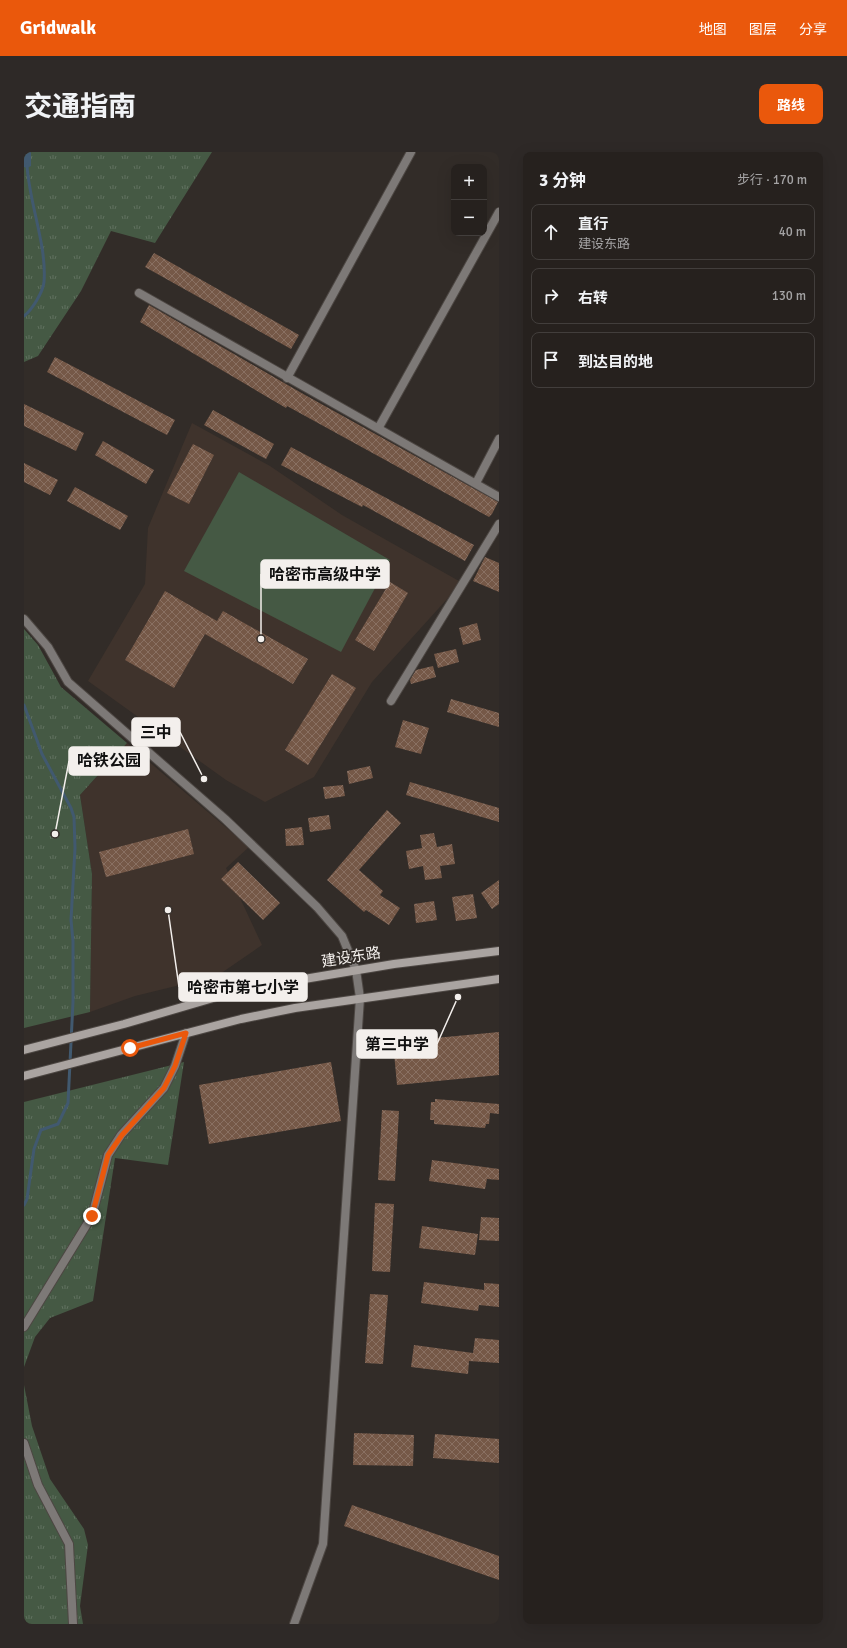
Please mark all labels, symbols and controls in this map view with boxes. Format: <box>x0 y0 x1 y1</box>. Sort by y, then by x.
text: Gridwalk <box>20 16 96 40</box>
text: 地图 <box>699 21 727 38</box>
text: 图层 <box>749 21 777 38</box>
text: 分享 <box>799 21 827 38</box>
button: 路线 <box>759 84 823 124</box>
text: 交通指南 <box>24 90 136 124</box>
map controls <box>451 164 487 236</box>
button: + <box>451 164 487 200</box>
text: 3 分钟 <box>539 170 586 191</box>
text: 步行 · 170 m <box>737 172 807 188</box>
button: − <box>451 200 487 236</box>
text: 直行 <box>578 215 608 233</box>
icon: ahead <box>540 221 562 243</box>
text: 40 m <box>779 224 806 240</box>
text: 建设东路 <box>578 236 630 252</box>
icon: right <box>540 285 562 307</box>
text: 130 m <box>772 288 806 304</box>
text: 右转 <box>578 289 608 307</box>
icon: arrive <box>540 349 562 371</box>
text: 到达目的地 <box>578 353 653 371</box>
callout: 哈密市高级中学 <box>261 560 389 588</box>
text: 哈密市高级中学 <box>269 565 381 585</box>
callout: 三中 <box>132 718 180 746</box>
text: 三中 <box>140 723 172 743</box>
callout: 哈铁公园 <box>69 747 149 775</box>
text: 哈铁公园 <box>77 751 141 771</box>
street label: 建设东路 <box>320 943 382 971</box>
callout: 哈密市第七小学 <box>179 973 307 1001</box>
text: 哈密市第七小学 <box>187 978 299 998</box>
callout: 第三中学 <box>357 1030 437 1058</box>
text: 第三中学 <box>365 1035 429 1055</box>
route start <box>121 1039 139 1057</box>
route end <box>83 1207 101 1225</box>

